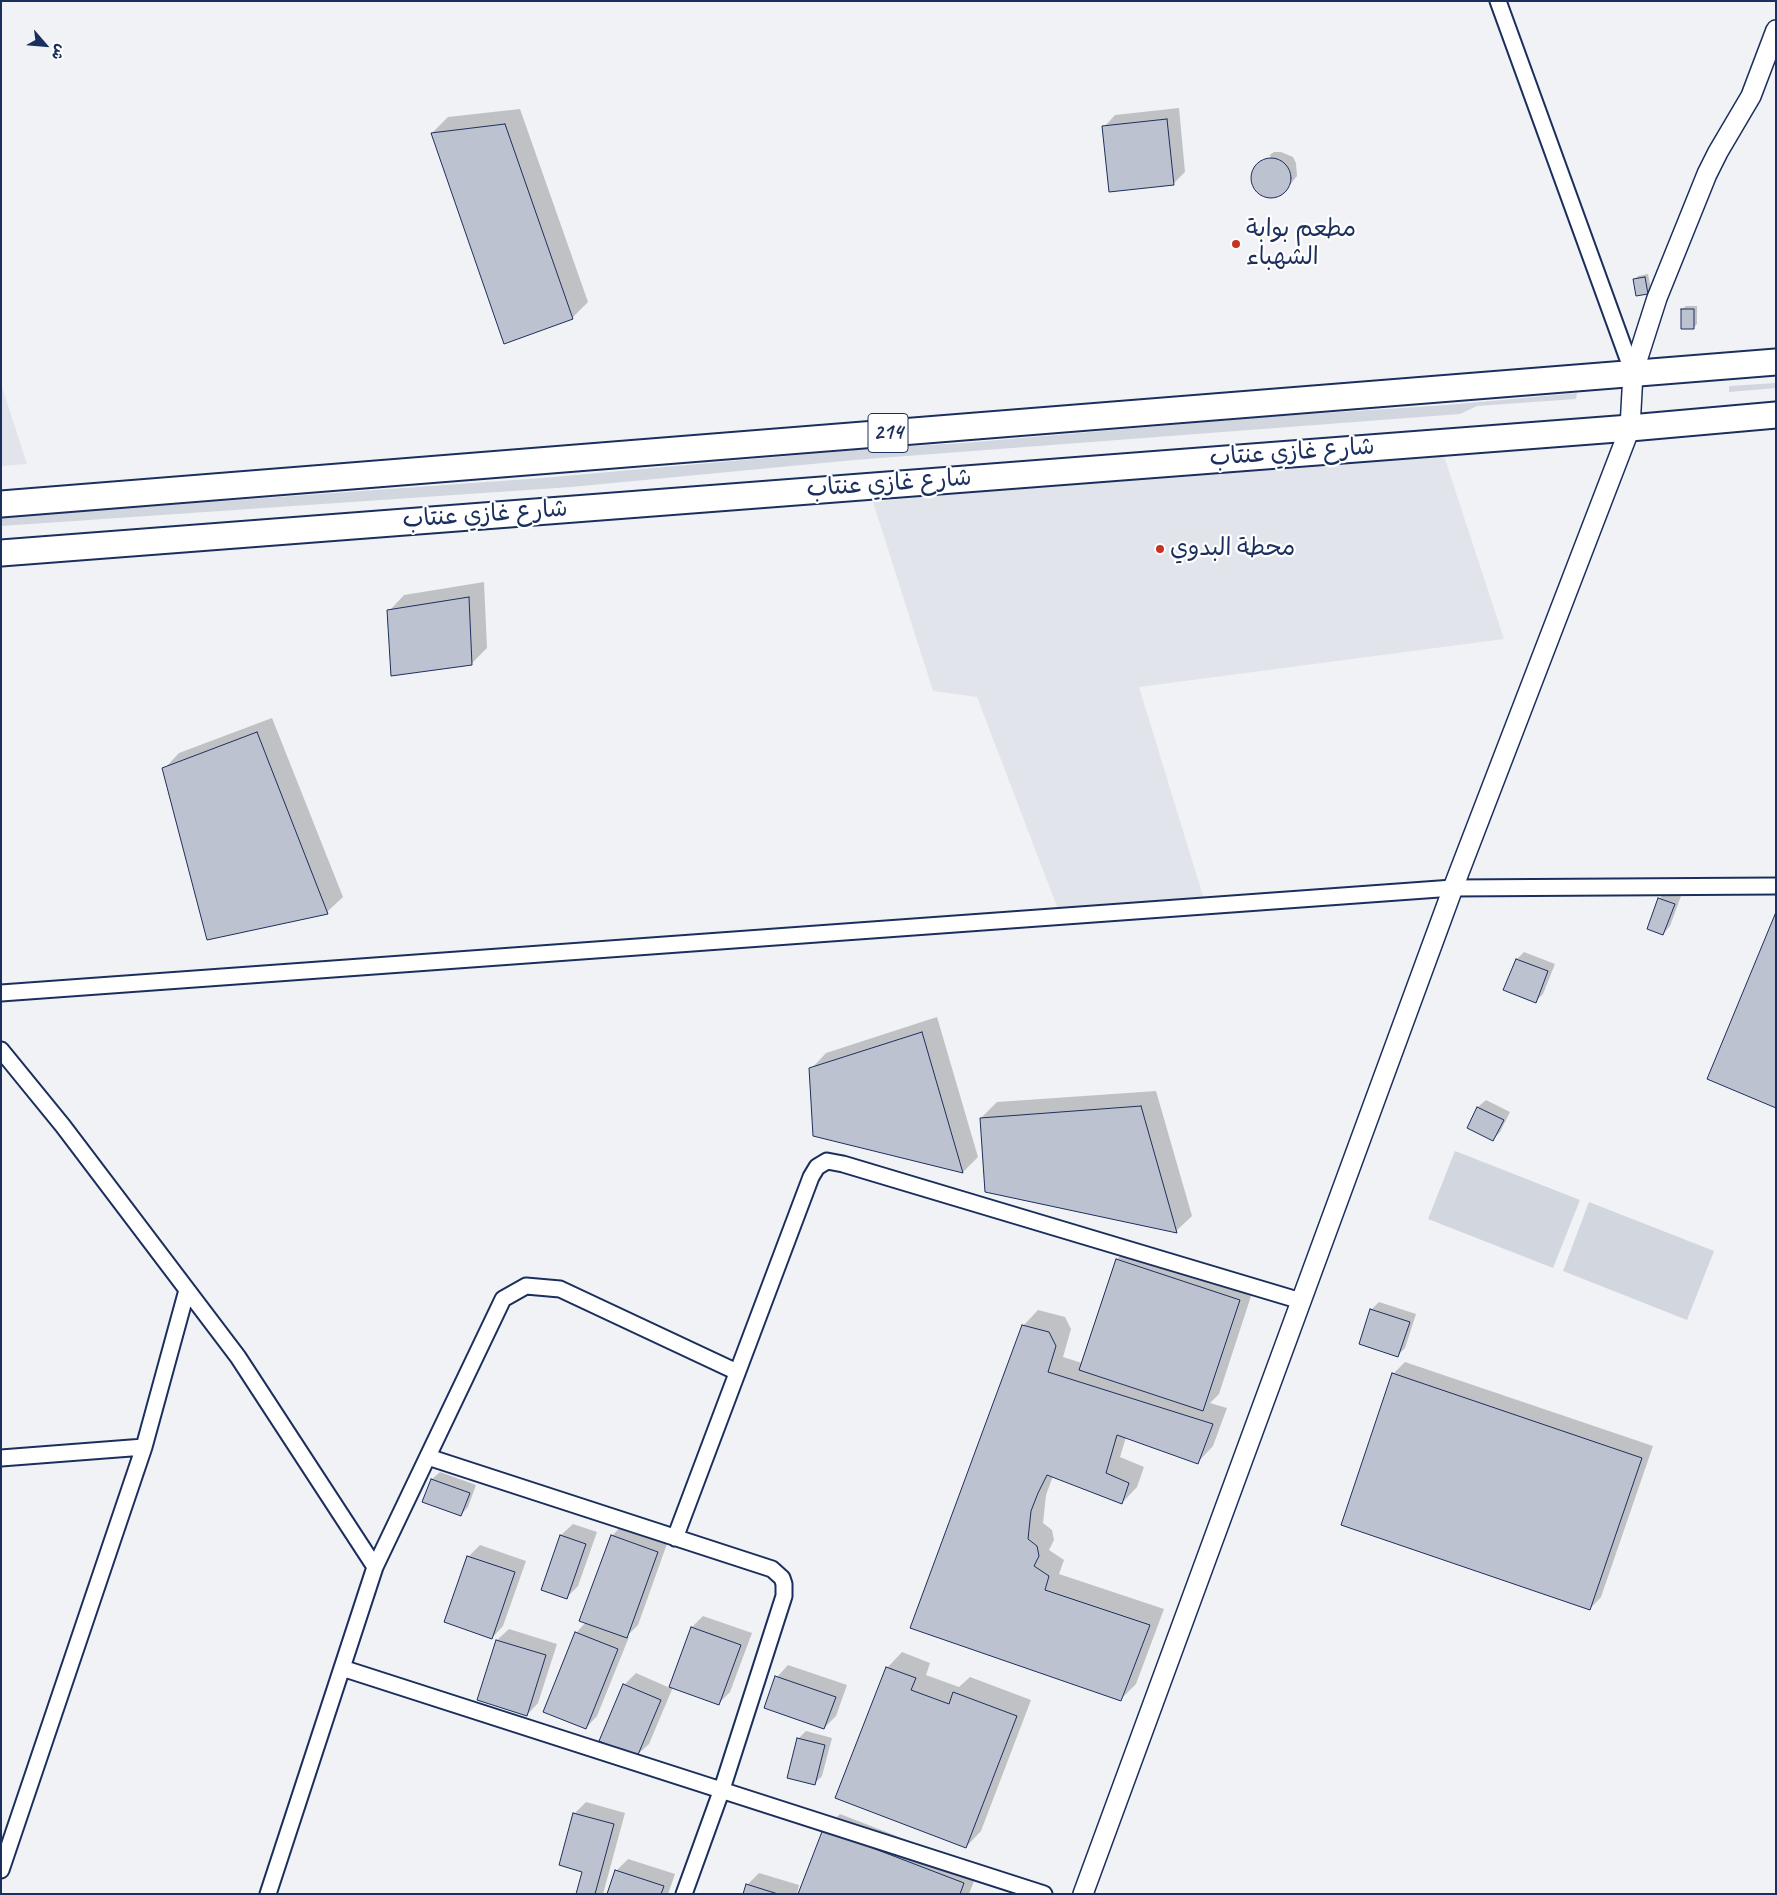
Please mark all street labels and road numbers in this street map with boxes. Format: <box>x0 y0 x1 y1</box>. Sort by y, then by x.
road number: 214 <box>868 413 908 452</box>
street label: شارع غازي عنتاب <box>1208 433 1376 473</box>
street label: شارع غازي عنتاب <box>805 464 973 504</box>
street label: شارع غازي عنتاب <box>401 495 569 535</box>

